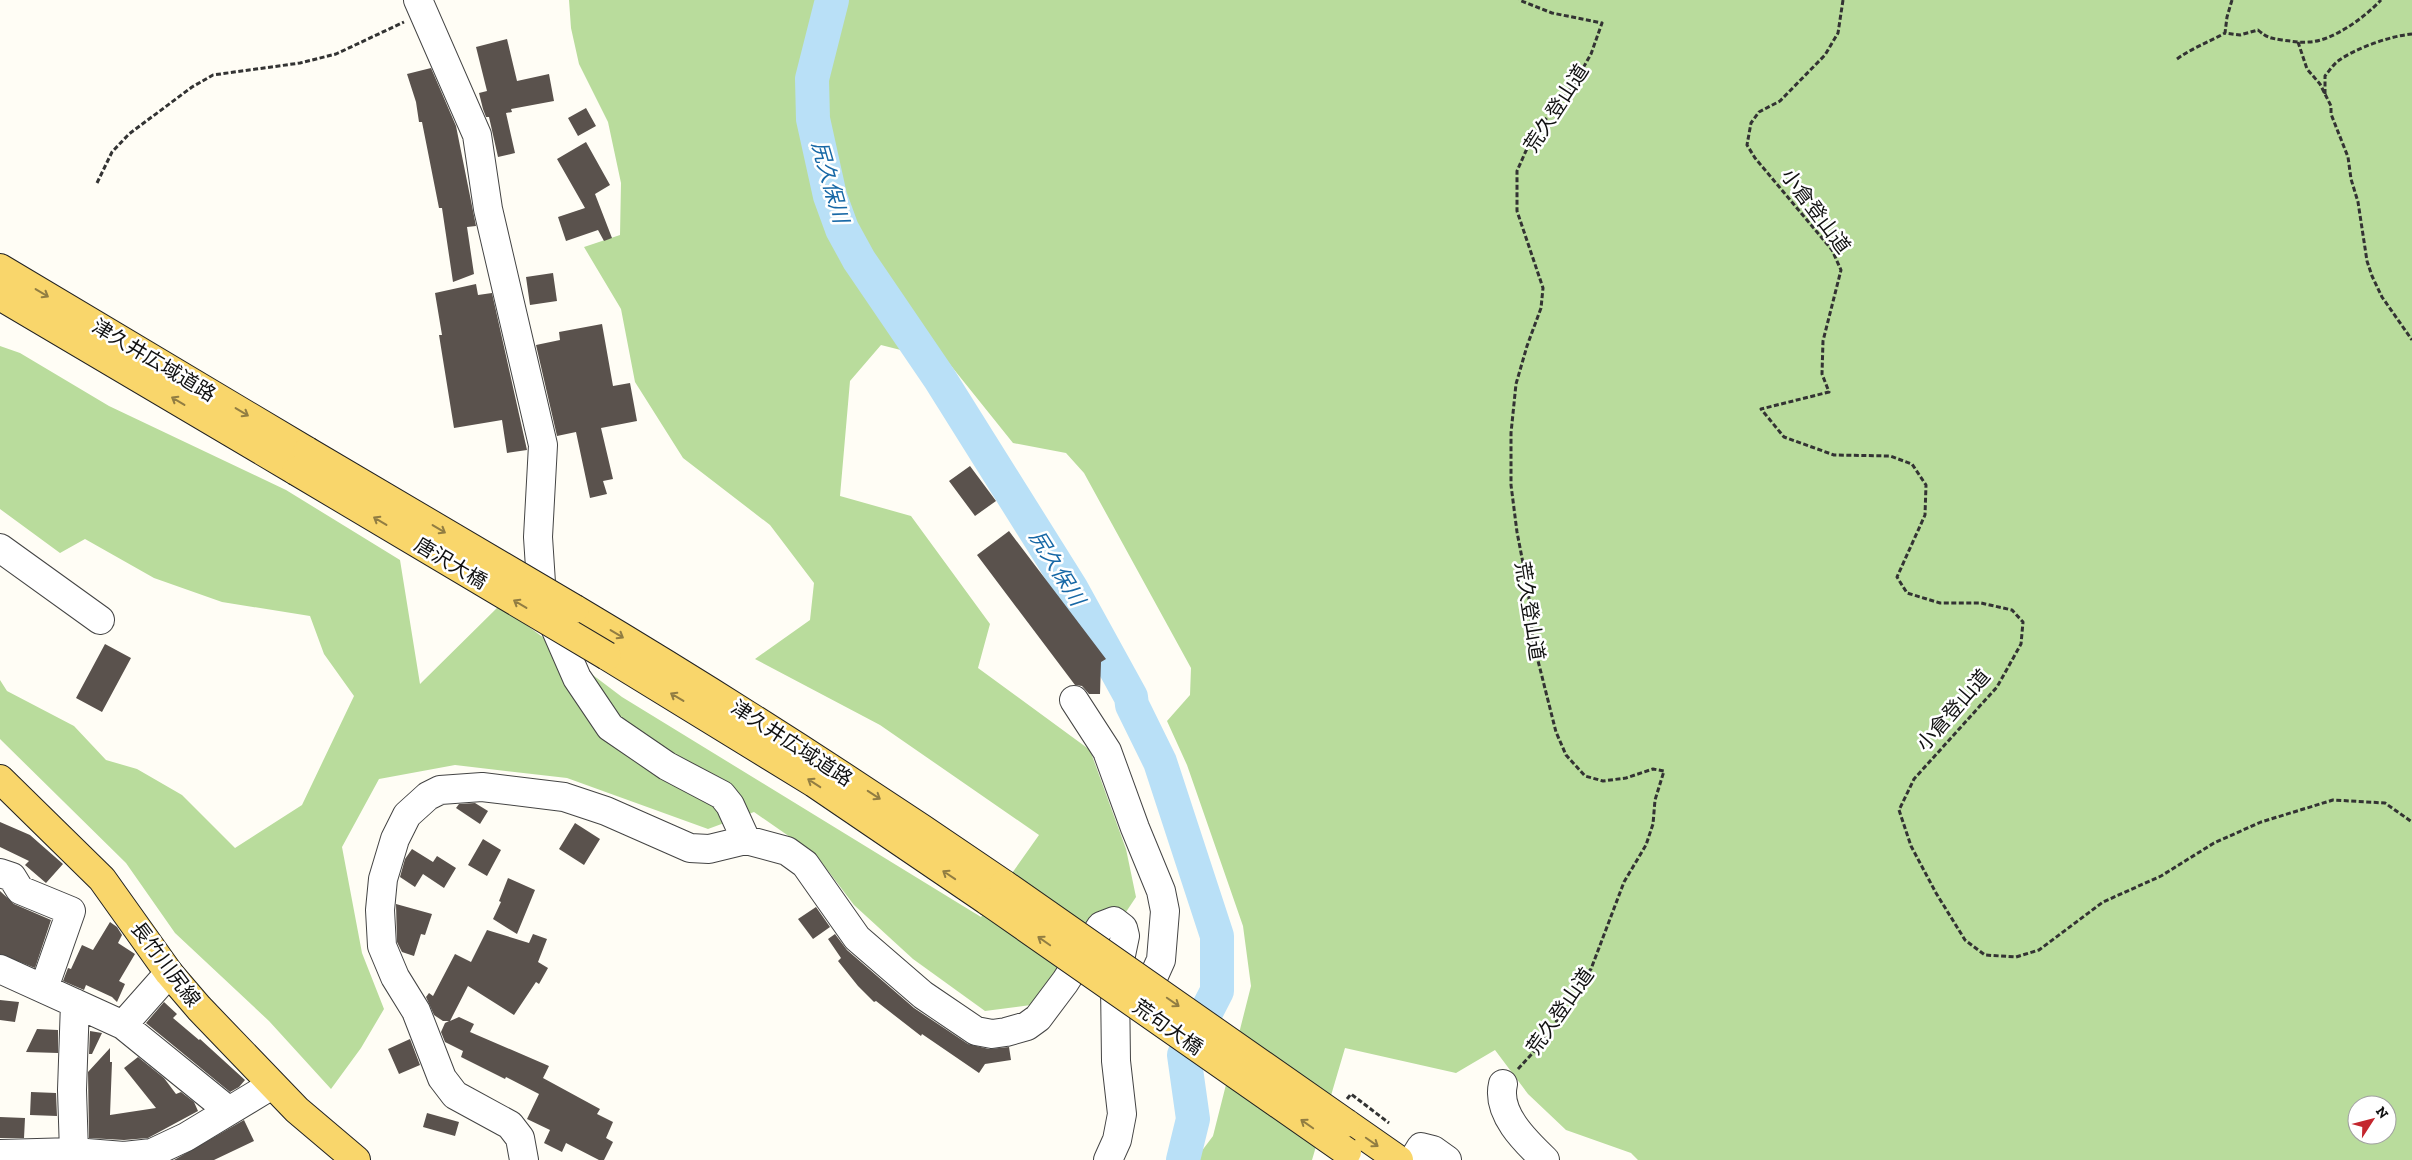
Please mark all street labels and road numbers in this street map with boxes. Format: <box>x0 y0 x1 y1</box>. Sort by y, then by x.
street label: 荒久登山道 <box>1519 60 1593 156</box>
street label: 小倉登山道 <box>1776 164 1856 258</box>
street label: 津久井広域道路 <box>88 314 220 406</box>
street label: 唐沢大橋 <box>411 532 491 594</box>
street label: 荒久登山道 <box>1510 560 1550 662</box>
street label: 小倉登山道 <box>1911 664 1995 756</box>
street label: 津久井広域道路 <box>727 695 857 791</box>
street label: 長竹川尻線 <box>126 917 206 1011</box>
street label: 荒久登山道 <box>1521 963 1599 1059</box>
street label: 荒句大橋 <box>1128 994 1208 1060</box>

